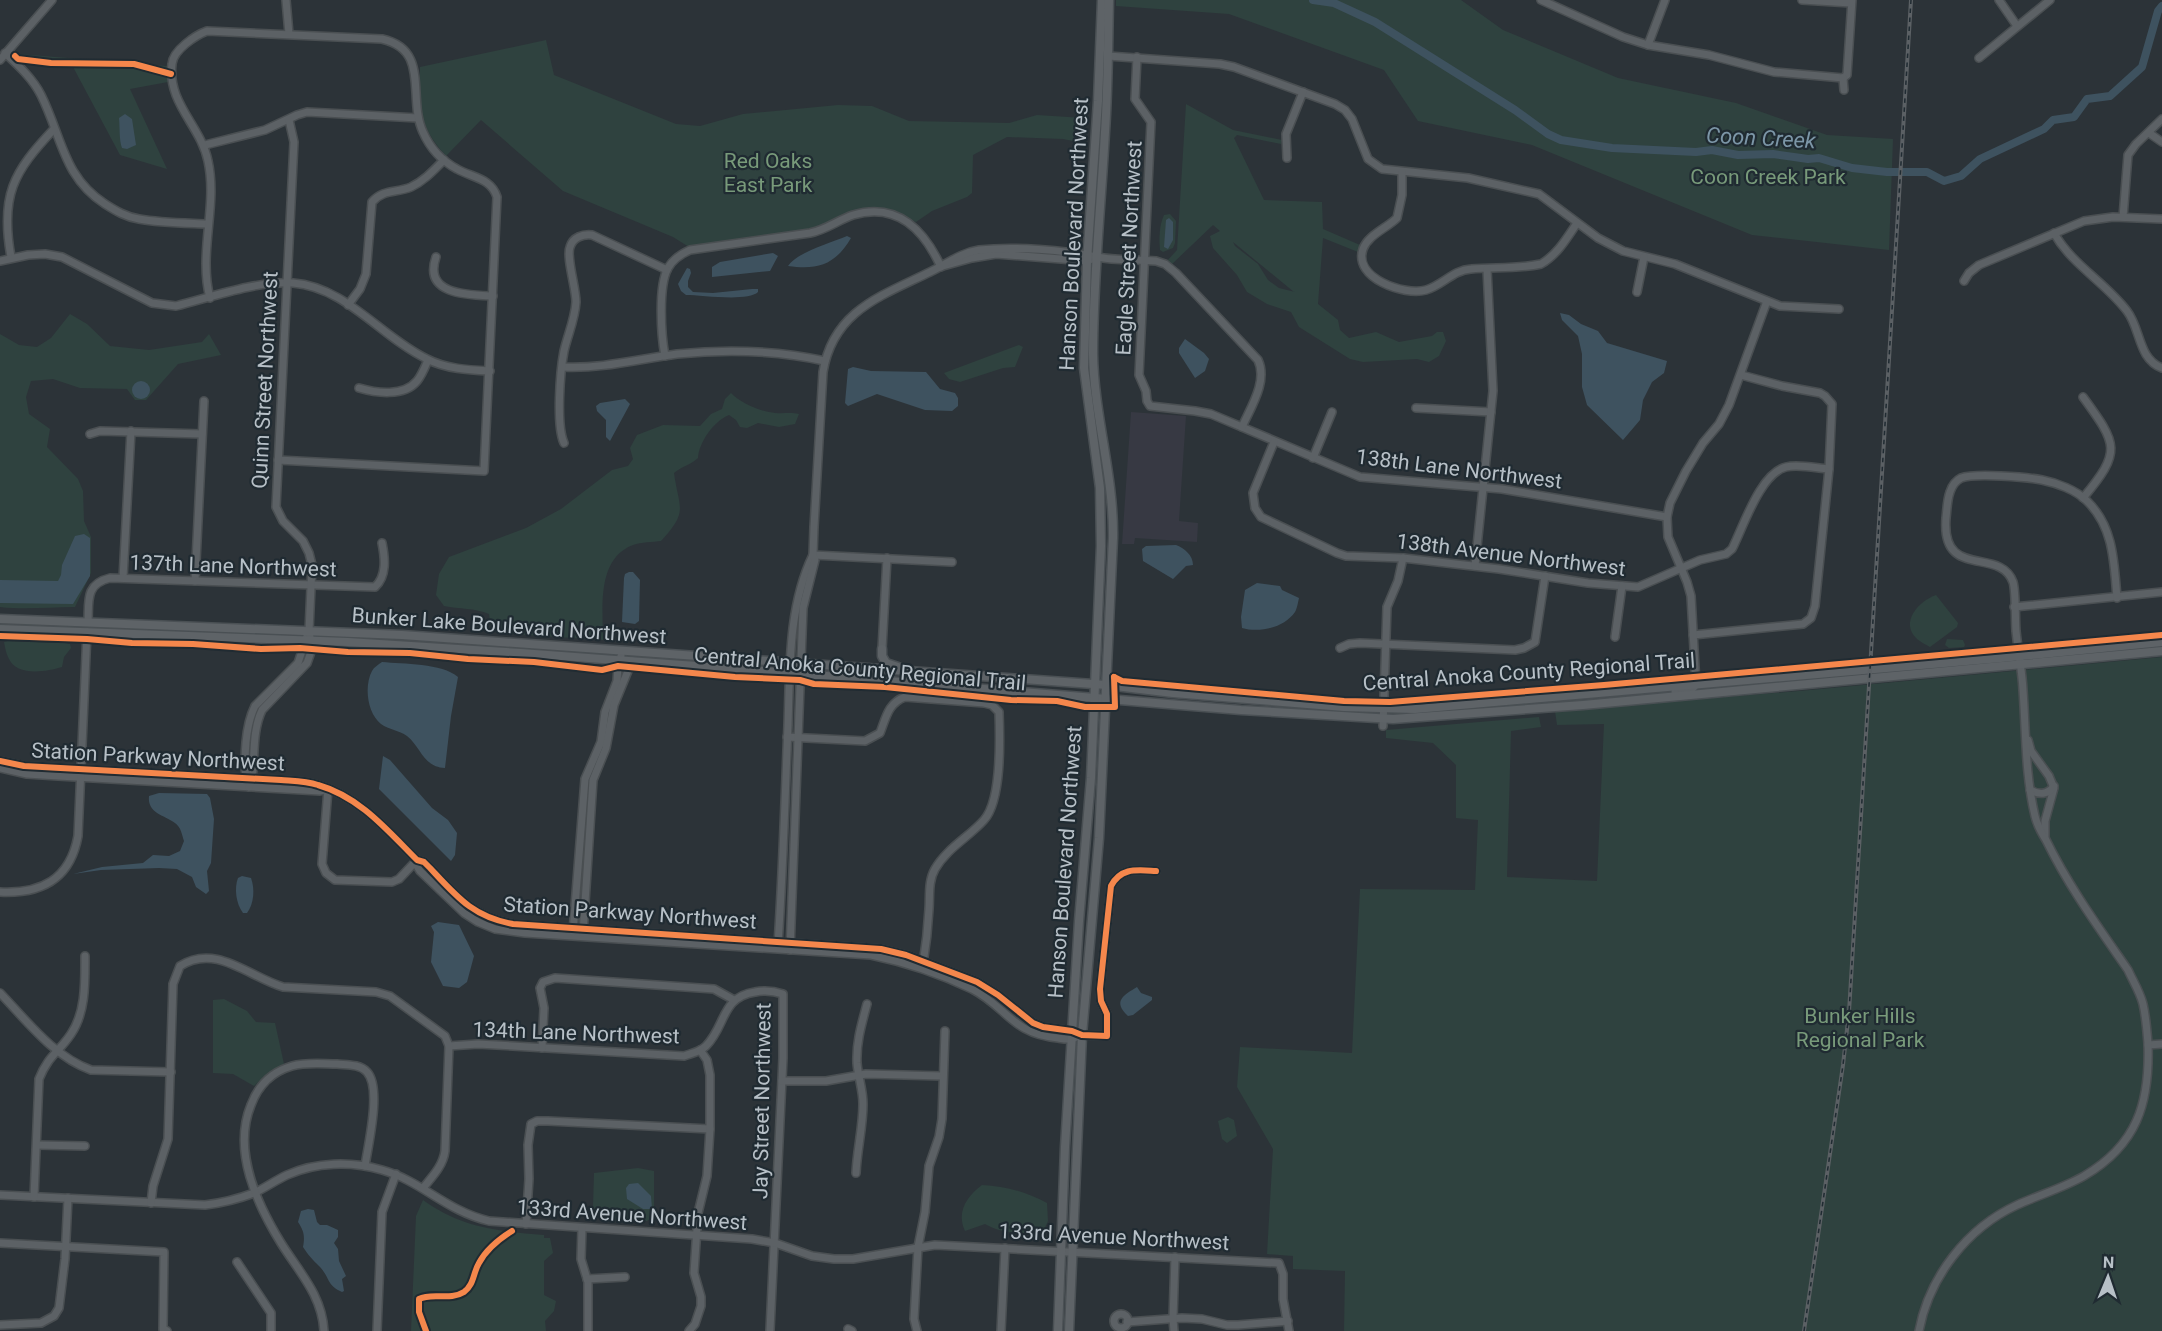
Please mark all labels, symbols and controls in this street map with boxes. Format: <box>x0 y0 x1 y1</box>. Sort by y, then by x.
street label: Hanson Boulevard Northwest <box>1055 97 1093 371</box>
water label: Coon Creek <box>1706 123 1818 153</box>
street label: Eagle Street Northwest <box>1111 140 1147 356</box>
park label: Red Oaks East Park <box>724 149 813 197</box>
park label: Coon Creek Park <box>1690 165 1846 189</box>
street label: Quinn Street Northwest <box>247 270 283 489</box>
street label: 138th Lane Northwest <box>1355 444 1564 494</box>
street label: 138th Avenue Northwest <box>1395 529 1627 581</box>
street label: 137th Lane Northwest <box>129 550 337 582</box>
street label: Bunker Lake Boulevard Northwest <box>351 603 667 649</box>
street label: Central Anoka County Regional Trail <box>693 643 1027 695</box>
street label: Central Anoka County Regional Trail <box>1362 648 1696 696</box>
street label: Hanson Boulevard Northwest <box>1043 725 1087 999</box>
street label: Station Parkway Northwest <box>31 738 285 776</box>
street label: Station Parkway Northwest <box>503 892 757 934</box>
street label: Jay Street Northwest <box>748 1003 776 1199</box>
park label: Bunker Hills Regional Park <box>1796 1004 1925 1052</box>
street label: 134th Lane Northwest <box>472 1017 680 1049</box>
street label: 133rd Avenue Northwest <box>516 1195 748 1235</box>
street label: 133rd Avenue Northwest <box>998 1219 1230 1255</box>
north arrow <box>2078 1247 2138 1307</box>
text: N <box>2103 1253 2114 1272</box>

